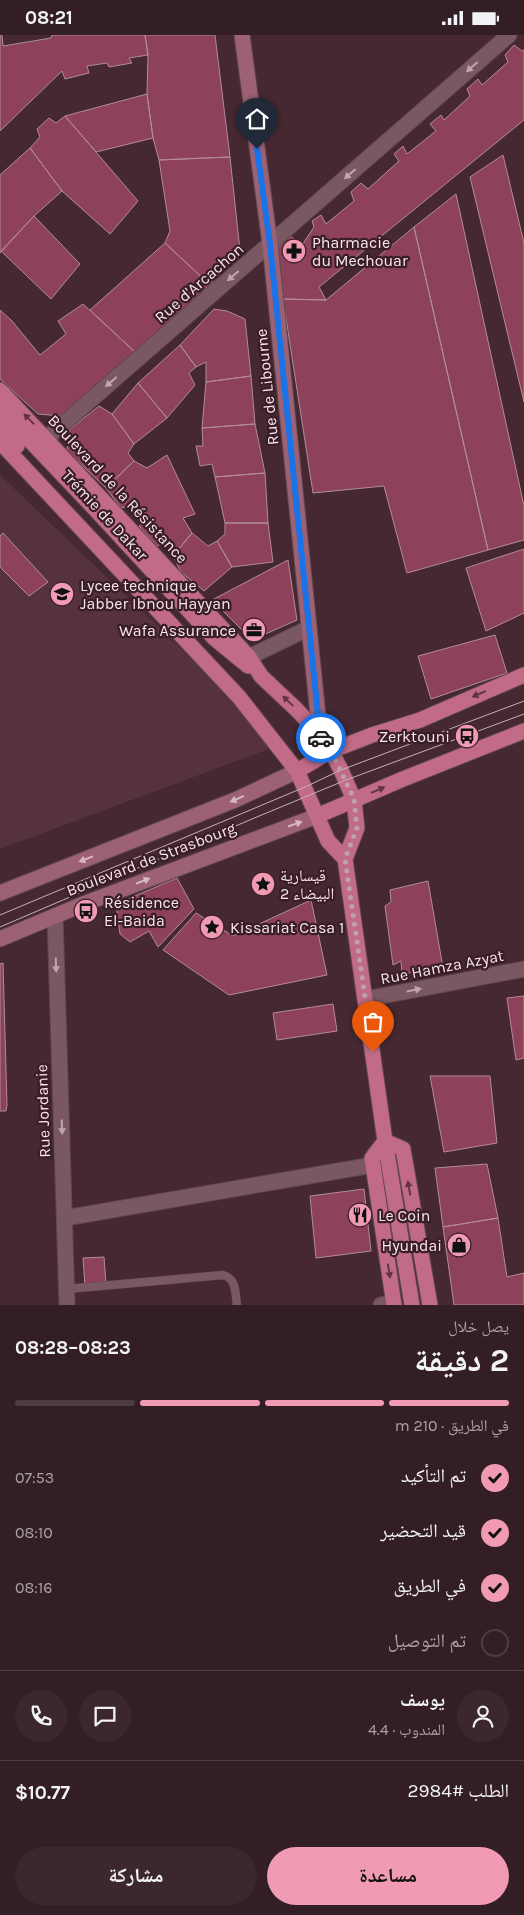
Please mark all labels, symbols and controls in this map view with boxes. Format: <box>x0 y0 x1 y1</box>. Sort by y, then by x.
text: 08:21 <box>25 7 73 29</box>
one-way arrow <box>467 61 479 73</box>
pin <box>236 98 278 149</box>
icon: home <box>243 105 271 133</box>
one-way arrow <box>344 168 356 180</box>
place label: Pharmacie du Mechouar <box>312 233 408 270</box>
pharmacy icon: Pharmacie du Mechouar <box>281 238 307 264</box>
street label: Rue d'Arcachon <box>151 239 247 327</box>
one-way arrow <box>227 270 240 281</box>
street label: Rue de Libourne <box>251 328 283 446</box>
one-way arrow <box>104 377 117 388</box>
street label: Boulevard de la Résistance <box>44 411 192 567</box>
one-way arrow <box>23 414 35 426</box>
street label: Trémie de Dakar <box>58 466 152 564</box>
place label: Lycee technique Jabber Ibnou Hayyan <box>80 576 231 613</box>
school or university icon: Lycee technique Jabber Ibnou Hayyan <box>49 581 75 607</box>
office icon: Wafa Assurance <box>241 617 267 643</box>
place label: Wafa Assurance <box>119 621 236 640</box>
one-way arrow <box>472 691 486 699</box>
one-way arrow <box>282 695 294 707</box>
courier <box>296 713 346 763</box>
bus stop icon: Zerktouni <box>454 723 480 749</box>
icon: car <box>307 724 335 752</box>
place label: Zerktouni <box>379 727 450 746</box>
one-way arrow <box>371 785 385 793</box>
one-way arrow <box>230 796 244 804</box>
street label: Boulevard de Strasbourg <box>64 818 238 900</box>
one-way arrow <box>287 820 302 827</box>
one-way arrow <box>78 855 93 863</box>
place label: قيسارية البيضاء 2 <box>280 866 334 903</box>
place icon: قيسارية البيضاء 2 <box>250 871 276 897</box>
one-way arrow <box>135 877 150 884</box>
place label: Résidence El-Baida <box>104 893 179 930</box>
bus stop icon: Résidence El-Baida <box>73 898 99 924</box>
place icon: Kissariat Casa 1 <box>199 914 225 940</box>
place label: Kissariat Casa 1 <box>230 918 344 937</box>
street label: Rue Hamza Azyat <box>379 946 505 988</box>
one-way arrow <box>52 957 60 973</box>
one-way arrow <box>406 986 422 994</box>
pin <box>352 1001 394 1052</box>
icon: bag <box>359 1008 387 1036</box>
street label: Rue Jordanie <box>32 1064 54 1158</box>
one-way arrow <box>58 1119 66 1135</box>
one-way arrow <box>405 1180 413 1196</box>
restaurant icon: Le Coin <box>347 1202 373 1228</box>
place label: Le Coin <box>378 1206 430 1225</box>
shop icon: Hyundai <box>446 1232 472 1258</box>
place label: Hyundai <box>381 1236 442 1255</box>
one-way arrow <box>386 1264 394 1280</box>
text: يصل خلال <box>448 1317 509 1336</box>
text: 08:23–08:28 <box>15 1337 131 1359</box>
text: 2 دقيقة <box>414 1342 509 1379</box>
text: في الطريق · 210 m <box>395 1416 509 1435</box>
icon: check <box>481 1464 509 1492</box>
text: تم التأكيد <box>401 1465 466 1487</box>
text: 07:53 <box>15 1468 54 1487</box>
icon: check <box>481 1519 509 1547</box>
text: قيد التحضير <box>380 1520 466 1542</box>
text: 08:10 <box>15 1523 53 1542</box>
icon: check <box>481 1574 509 1602</box>
text: في الطريق <box>394 1575 466 1597</box>
text: 08:16 <box>15 1578 52 1597</box>
text: تم التوصيل <box>388 1630 466 1652</box>
text: يوسف <box>400 1689 445 1711</box>
button: phone <box>15 1690 67 1742</box>
button: chat <box>79 1690 131 1742</box>
button: person <box>457 1690 509 1742</box>
text: المندوب · 4.4 <box>368 1720 445 1739</box>
text: الطلب #2984 <box>408 1780 509 1802</box>
text: $10.77 <box>15 1782 70 1804</box>
button: مشاركة <box>15 1847 257 1905</box>
button: مساعدة <box>267 1847 509 1905</box>

